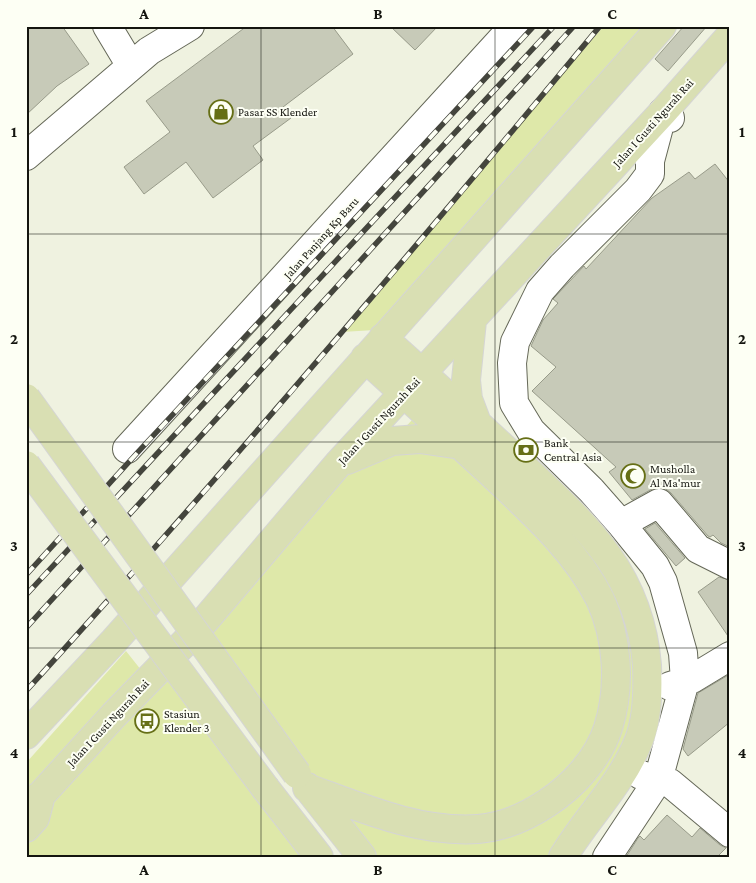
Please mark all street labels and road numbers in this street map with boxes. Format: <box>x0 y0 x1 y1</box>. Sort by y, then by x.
street label: Jalan I Gusti Ngurah Rai <box>609 76 696 171</box>
street label: Jalan Panjang Kp Baru <box>280 194 362 283</box>
street label: Jalan I Gusti Ngurah Rai <box>334 375 423 468</box>
street label: Jalan I Gusti Ngurah Rai <box>63 677 152 770</box>

